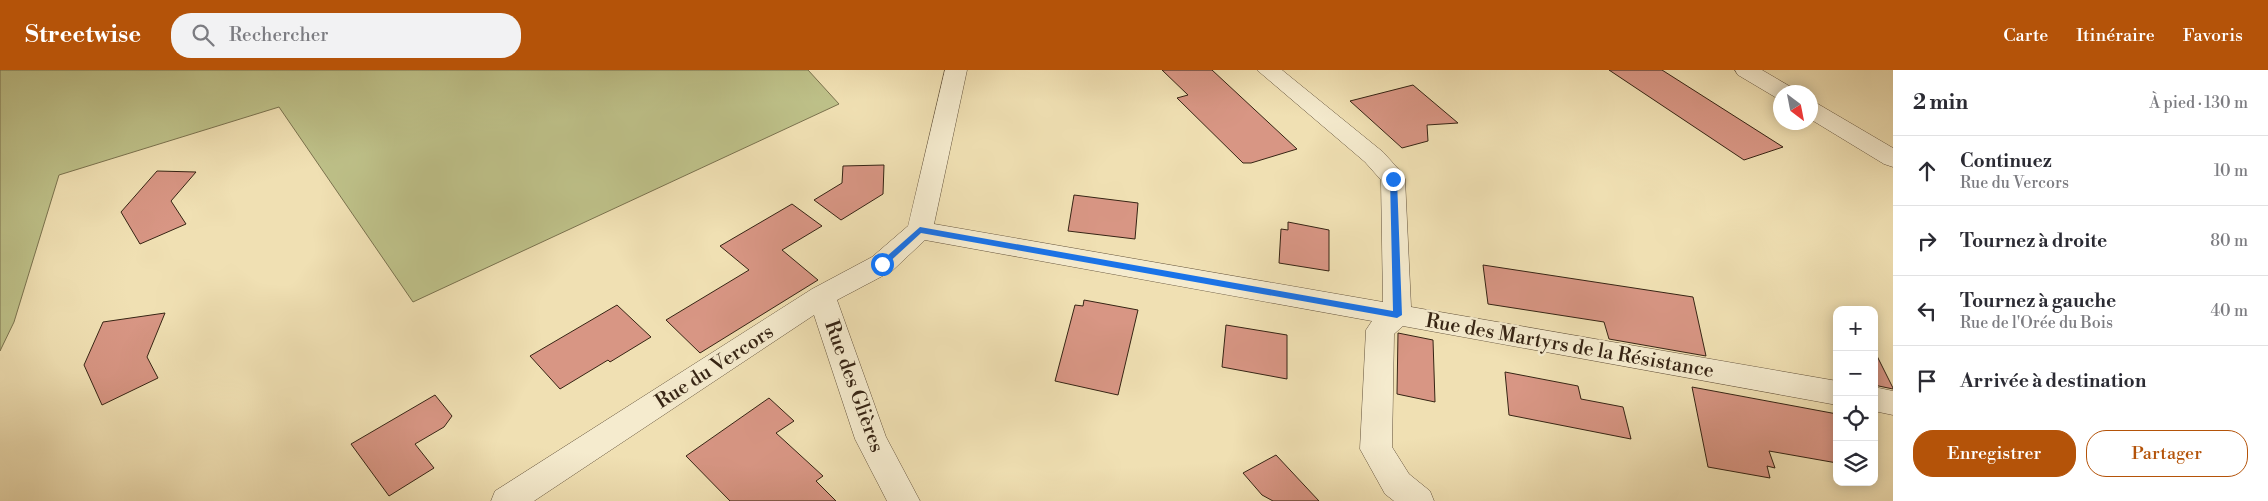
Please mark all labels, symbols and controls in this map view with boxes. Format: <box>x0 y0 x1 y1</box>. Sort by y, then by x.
search box <box>171 13 521 58</box>
text: Streetwise <box>25 20 141 50</box>
icon: search <box>189 21 217 49</box>
text: Rechercher <box>229 23 329 47</box>
text: Carte <box>2003 24 2048 47</box>
text: Itinéraire <box>2076 24 2155 47</box>
text: Favoris <box>2183 24 2243 47</box>
north arrow <box>1773 85 1818 130</box>
text: 2 min <box>1913 90 1968 116</box>
text: À pied · 130 m <box>2149 93 2248 113</box>
text: Continuez <box>1960 149 2052 173</box>
icon: ahead <box>1913 157 1941 185</box>
text: 10 m <box>2214 161 2248 181</box>
route end <box>1382 168 1405 191</box>
text: Rue du Vercors <box>1960 173 2069 193</box>
icon: right <box>1913 227 1941 255</box>
text: Tournez à droite <box>1960 229 2107 253</box>
text: 80 m <box>2210 231 2248 251</box>
route start <box>871 253 894 276</box>
text: Tournez à gauche <box>1960 289 2116 313</box>
icon: left <box>1913 297 1941 325</box>
text: 40 m <box>2211 301 2248 321</box>
map controls <box>1833 306 1878 486</box>
button: + <box>1833 306 1878 351</box>
street label: Rue des Martyrs de la Résistance <box>1424 309 1716 384</box>
text: Rue de l'Orée du Bois <box>1960 313 2113 333</box>
street label: Rue des Glières <box>818 317 889 456</box>
street label: Rue du Vercors <box>651 320 779 415</box>
button: − <box>1833 351 1878 396</box>
icon: arrive <box>1913 367 1941 395</box>
text: Arrivée à destination <box>1960 369 2146 393</box>
button: locate <box>1833 396 1878 441</box>
button: Enregistrer <box>1913 430 2076 477</box>
button: Partager <box>2086 430 2248 477</box>
button: layers <box>1833 441 1878 486</box>

